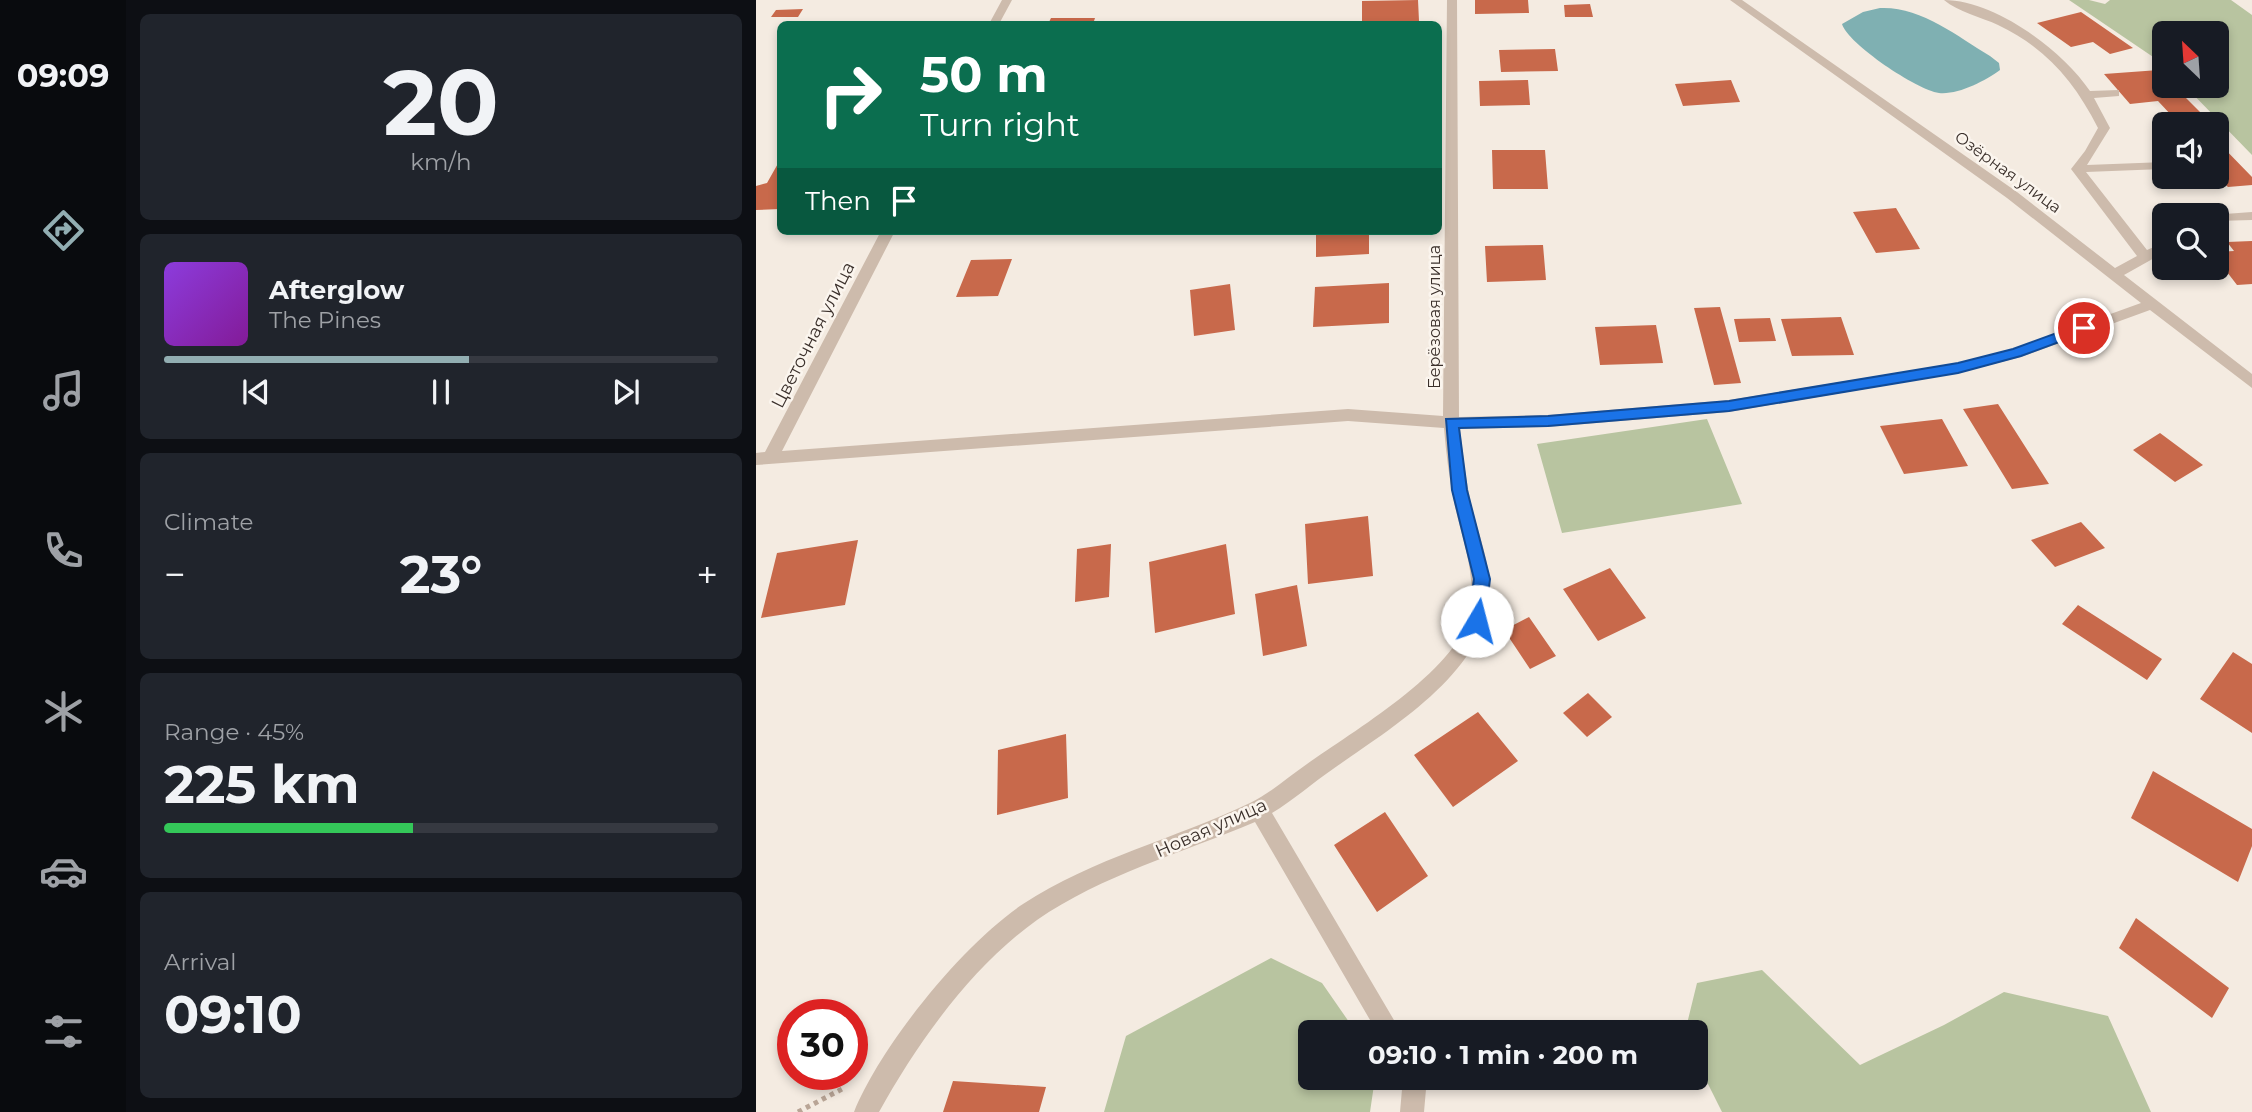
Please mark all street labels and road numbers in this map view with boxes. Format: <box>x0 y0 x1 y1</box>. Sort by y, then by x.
street label: Озёрная улица <box>1951 127 2065 217</box>
street label: Берёзовая улица <box>1425 245 1444 389</box>
street label: Цветочная улица <box>767 258 859 412</box>
street label: Новая улица <box>1152 794 1270 862</box>

